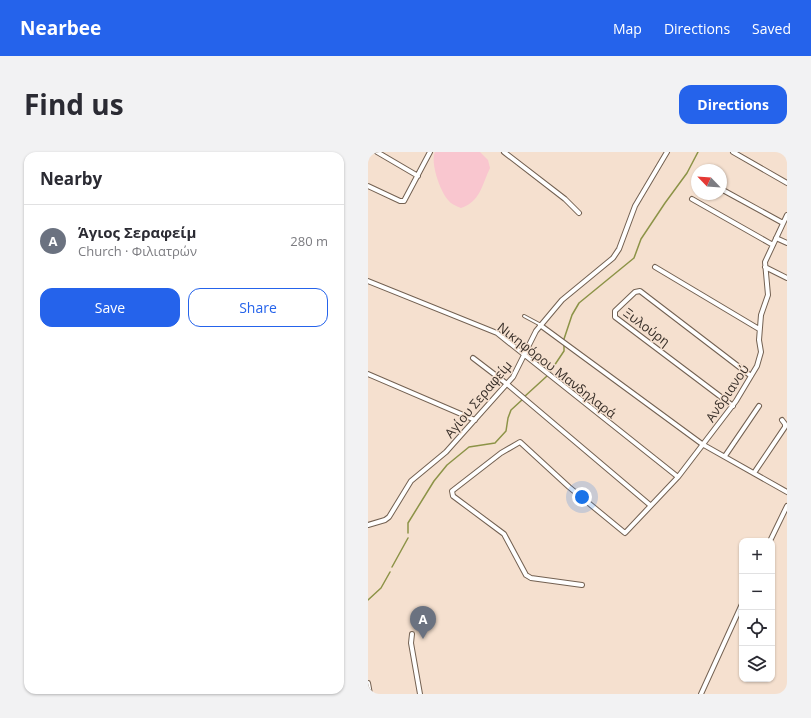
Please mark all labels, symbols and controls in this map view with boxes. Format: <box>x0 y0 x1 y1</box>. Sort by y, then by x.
text: Nearbee <box>20 15 101 41</box>
text: Map <box>613 19 642 38</box>
text: Directions <box>664 19 730 38</box>
text: Saved <box>752 19 791 38</box>
text: Find us <box>24 85 124 123</box>
button: Directions <box>679 85 787 124</box>
north arrow <box>691 164 727 200</box>
text: Nearby <box>40 167 102 190</box>
text: Άγιος Σεραφείμ <box>78 222 196 242</box>
text: A <box>49 232 57 250</box>
text: 280 m <box>290 232 328 250</box>
text: Church · Φιλιατρών <box>78 242 197 260</box>
button: Save <box>40 288 180 327</box>
button: Share <box>188 288 328 327</box>
street label: Ξυλούρη <box>620 304 674 350</box>
street label: Νικηφόρου Μανδηλαρά <box>494 318 620 422</box>
street label: Αγίου Σεραφείμ <box>440 357 516 441</box>
street label: Ανδριανού <box>701 361 753 425</box>
your location <box>572 487 592 507</box>
map controls <box>739 538 775 682</box>
button: + <box>739 538 775 574</box>
button: − <box>739 574 775 610</box>
pin: A <box>410 606 436 639</box>
button: locate <box>739 610 775 646</box>
button: layers <box>739 646 775 682</box>

